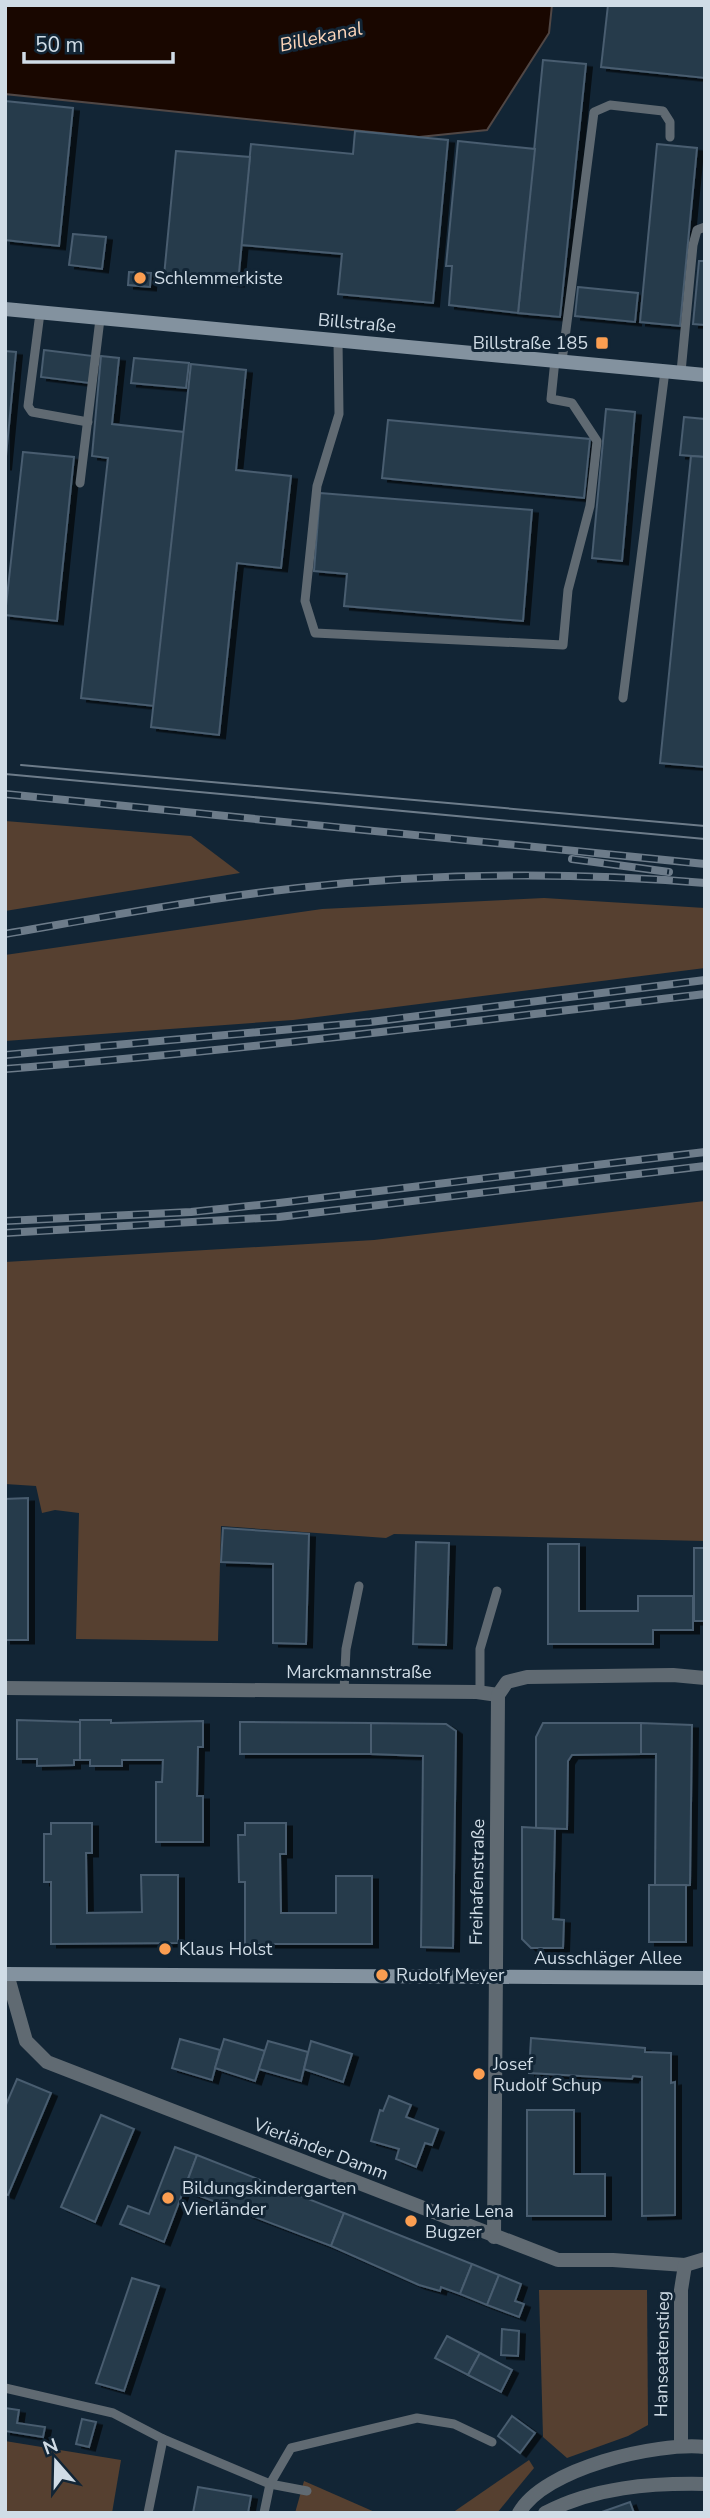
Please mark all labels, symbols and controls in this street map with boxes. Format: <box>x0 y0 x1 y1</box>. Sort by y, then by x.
water label: Billekanal <box>277 16 365 58</box>
scale bar <box>24 21 173 65</box>
text: 50 m <box>35 31 84 59</box>
place label: Schlemmerkiste <box>154 266 283 290</box>
marker: Schlemmerkiste <box>132 270 148 286</box>
street label: Billstraße <box>317 308 397 338</box>
place label: Billstraße 185 <box>473 331 588 355</box>
marker: Billstraße 185 <box>594 335 610 351</box>
street label: Marckmannstraße <box>286 1660 432 1684</box>
street label: Freihafenstraße <box>464 1819 490 1945</box>
place label: Klaus Holst <box>179 1937 273 1961</box>
marker: Klaus Holst <box>157 1941 173 1957</box>
street label: Ausschläger Allee <box>534 1946 682 1970</box>
place label: Rudolf Meyer <box>396 1963 505 1987</box>
marker: Rudolf Meyer <box>374 1967 390 1983</box>
place label: Josef Rudolf Schup <box>492 2052 602 2097</box>
marker: Josef Rudolf Schup <box>471 2066 487 2082</box>
street label: Vierländer Damm <box>249 2112 392 2186</box>
place label: Bildungskindergarten Vierländer <box>181 2176 356 2221</box>
marker: Bildungskindergarten Vierländer <box>160 2190 176 2206</box>
place label: Marie Lena Bugzer <box>425 2199 514 2244</box>
marker: Marie Lena Bugzer <box>403 2213 419 2229</box>
street label: Hanseatenstieg <box>649 2291 675 2417</box>
north arrow <box>21 2427 91 2497</box>
text: N <box>39 2432 62 2462</box>

